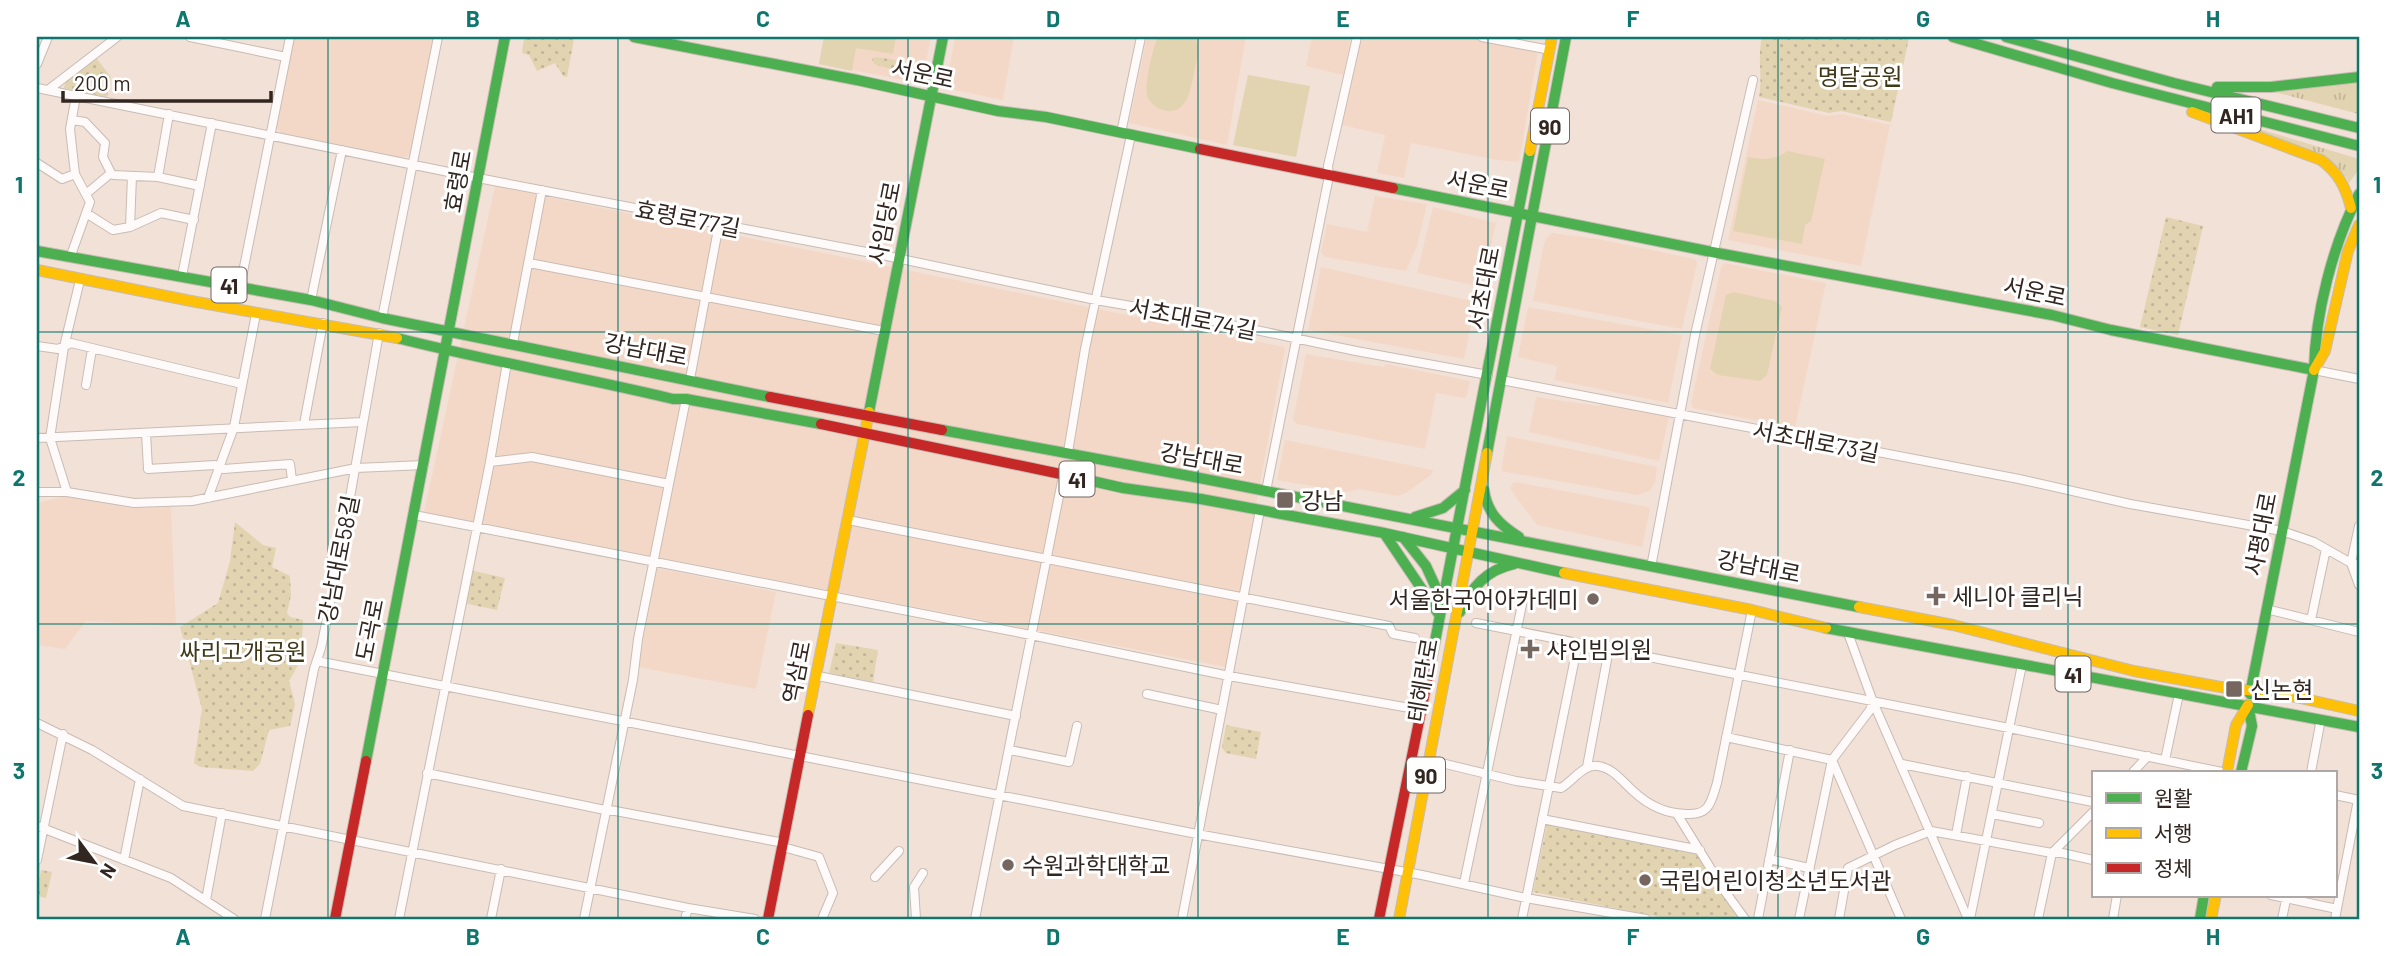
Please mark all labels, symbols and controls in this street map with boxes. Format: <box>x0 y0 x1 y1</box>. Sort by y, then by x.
text: A <box>175 4 191 32</box>
text: B <box>466 4 480 32</box>
text: C <box>756 4 770 32</box>
text: D <box>1046 4 1060 32</box>
text: E <box>1336 4 1350 32</box>
text: F <box>1627 4 1640 32</box>
text: G <box>1916 4 1930 32</box>
text: H <box>2206 4 2220 32</box>
street label: 서운로 <box>889 53 957 93</box>
scale bar <box>63 60 271 104</box>
park label: 명달공원 <box>1818 62 1902 90</box>
text: 200 m <box>74 70 131 95</box>
road number: AH1 <box>2212 97 2260 132</box>
road number: 90 <box>1531 108 1569 144</box>
street label: 효령로 <box>438 147 476 215</box>
street label: 서운로 <box>1444 164 1512 204</box>
text: 1 <box>15 170 23 198</box>
text: 1 <box>2373 170 2381 198</box>
street label: 사임당로 <box>862 179 906 267</box>
street label: 효령로77길 <box>633 194 743 242</box>
street label: 서초대로 <box>1461 244 1505 332</box>
road number: 41 <box>212 268 246 302</box>
street label: 서운로 <box>2001 271 2069 311</box>
street label: 서초대로74길 <box>1127 292 1259 344</box>
street label: 강남대로 <box>602 327 690 371</box>
street label: 서초대로73길 <box>1750 415 1882 467</box>
street label: 강남대로 <box>1158 437 1246 479</box>
road number: 41 <box>1060 462 1094 496</box>
text: 2 <box>13 463 25 491</box>
text: 2 <box>2371 463 2383 491</box>
place label: 강남 <box>1301 486 1343 514</box>
marker: 강남 <box>1275 490 1295 510</box>
street label: 사평대로 <box>2238 490 2282 578</box>
street label: 강남대로58길 <box>312 493 364 625</box>
street label: 강남대로 <box>1715 544 1803 588</box>
place label: 세니아 클리닉 <box>1952 582 2084 610</box>
place label: 서울한국어아카데미 <box>1389 585 1579 613</box>
marker: 세니아 클리닉 <box>1926 586 1946 606</box>
marker: 서울한국어아카데미 <box>1585 591 1601 607</box>
street label: 도곡로 <box>349 596 389 664</box>
place label: 샤인빔의원 <box>1546 635 1652 663</box>
street label: 테헤란로 <box>1401 636 1443 724</box>
park label: 싸리고개공원 <box>180 637 306 665</box>
street label: 역삼로 <box>776 638 816 706</box>
marker: 샤인빔의원 <box>1520 639 1540 659</box>
road number: 41 <box>2056 656 2090 692</box>
place label: 신논현 <box>2250 675 2313 703</box>
marker: 신논현 <box>2224 679 2244 699</box>
text: 3 <box>13 756 25 784</box>
text: 3 <box>2371 756 2383 784</box>
road number: 90 <box>1407 758 1445 792</box>
legend <box>2092 771 2336 897</box>
text: 원활 <box>2154 785 2193 810</box>
text: 서행 <box>2154 820 2193 845</box>
north arrow <box>60 827 130 897</box>
place label: 수원과학대학교 <box>1022 851 1170 879</box>
text: 정체 <box>2154 855 2193 880</box>
marker: 수원과학대학교 <box>1000 857 1016 873</box>
text: N <box>96 860 122 883</box>
place label: 국립어린이청소년도서관 <box>1659 866 1892 894</box>
marker: 국립어린이청소년도서관 <box>1637 872 1653 888</box>
text: A <box>175 922 191 950</box>
text: B <box>466 922 480 950</box>
text: C <box>756 922 770 950</box>
text: D <box>1046 922 1060 950</box>
text: E <box>1336 922 1350 950</box>
text: F <box>1627 922 1640 950</box>
text: G <box>1916 922 1930 950</box>
text: H <box>2206 922 2220 950</box>

